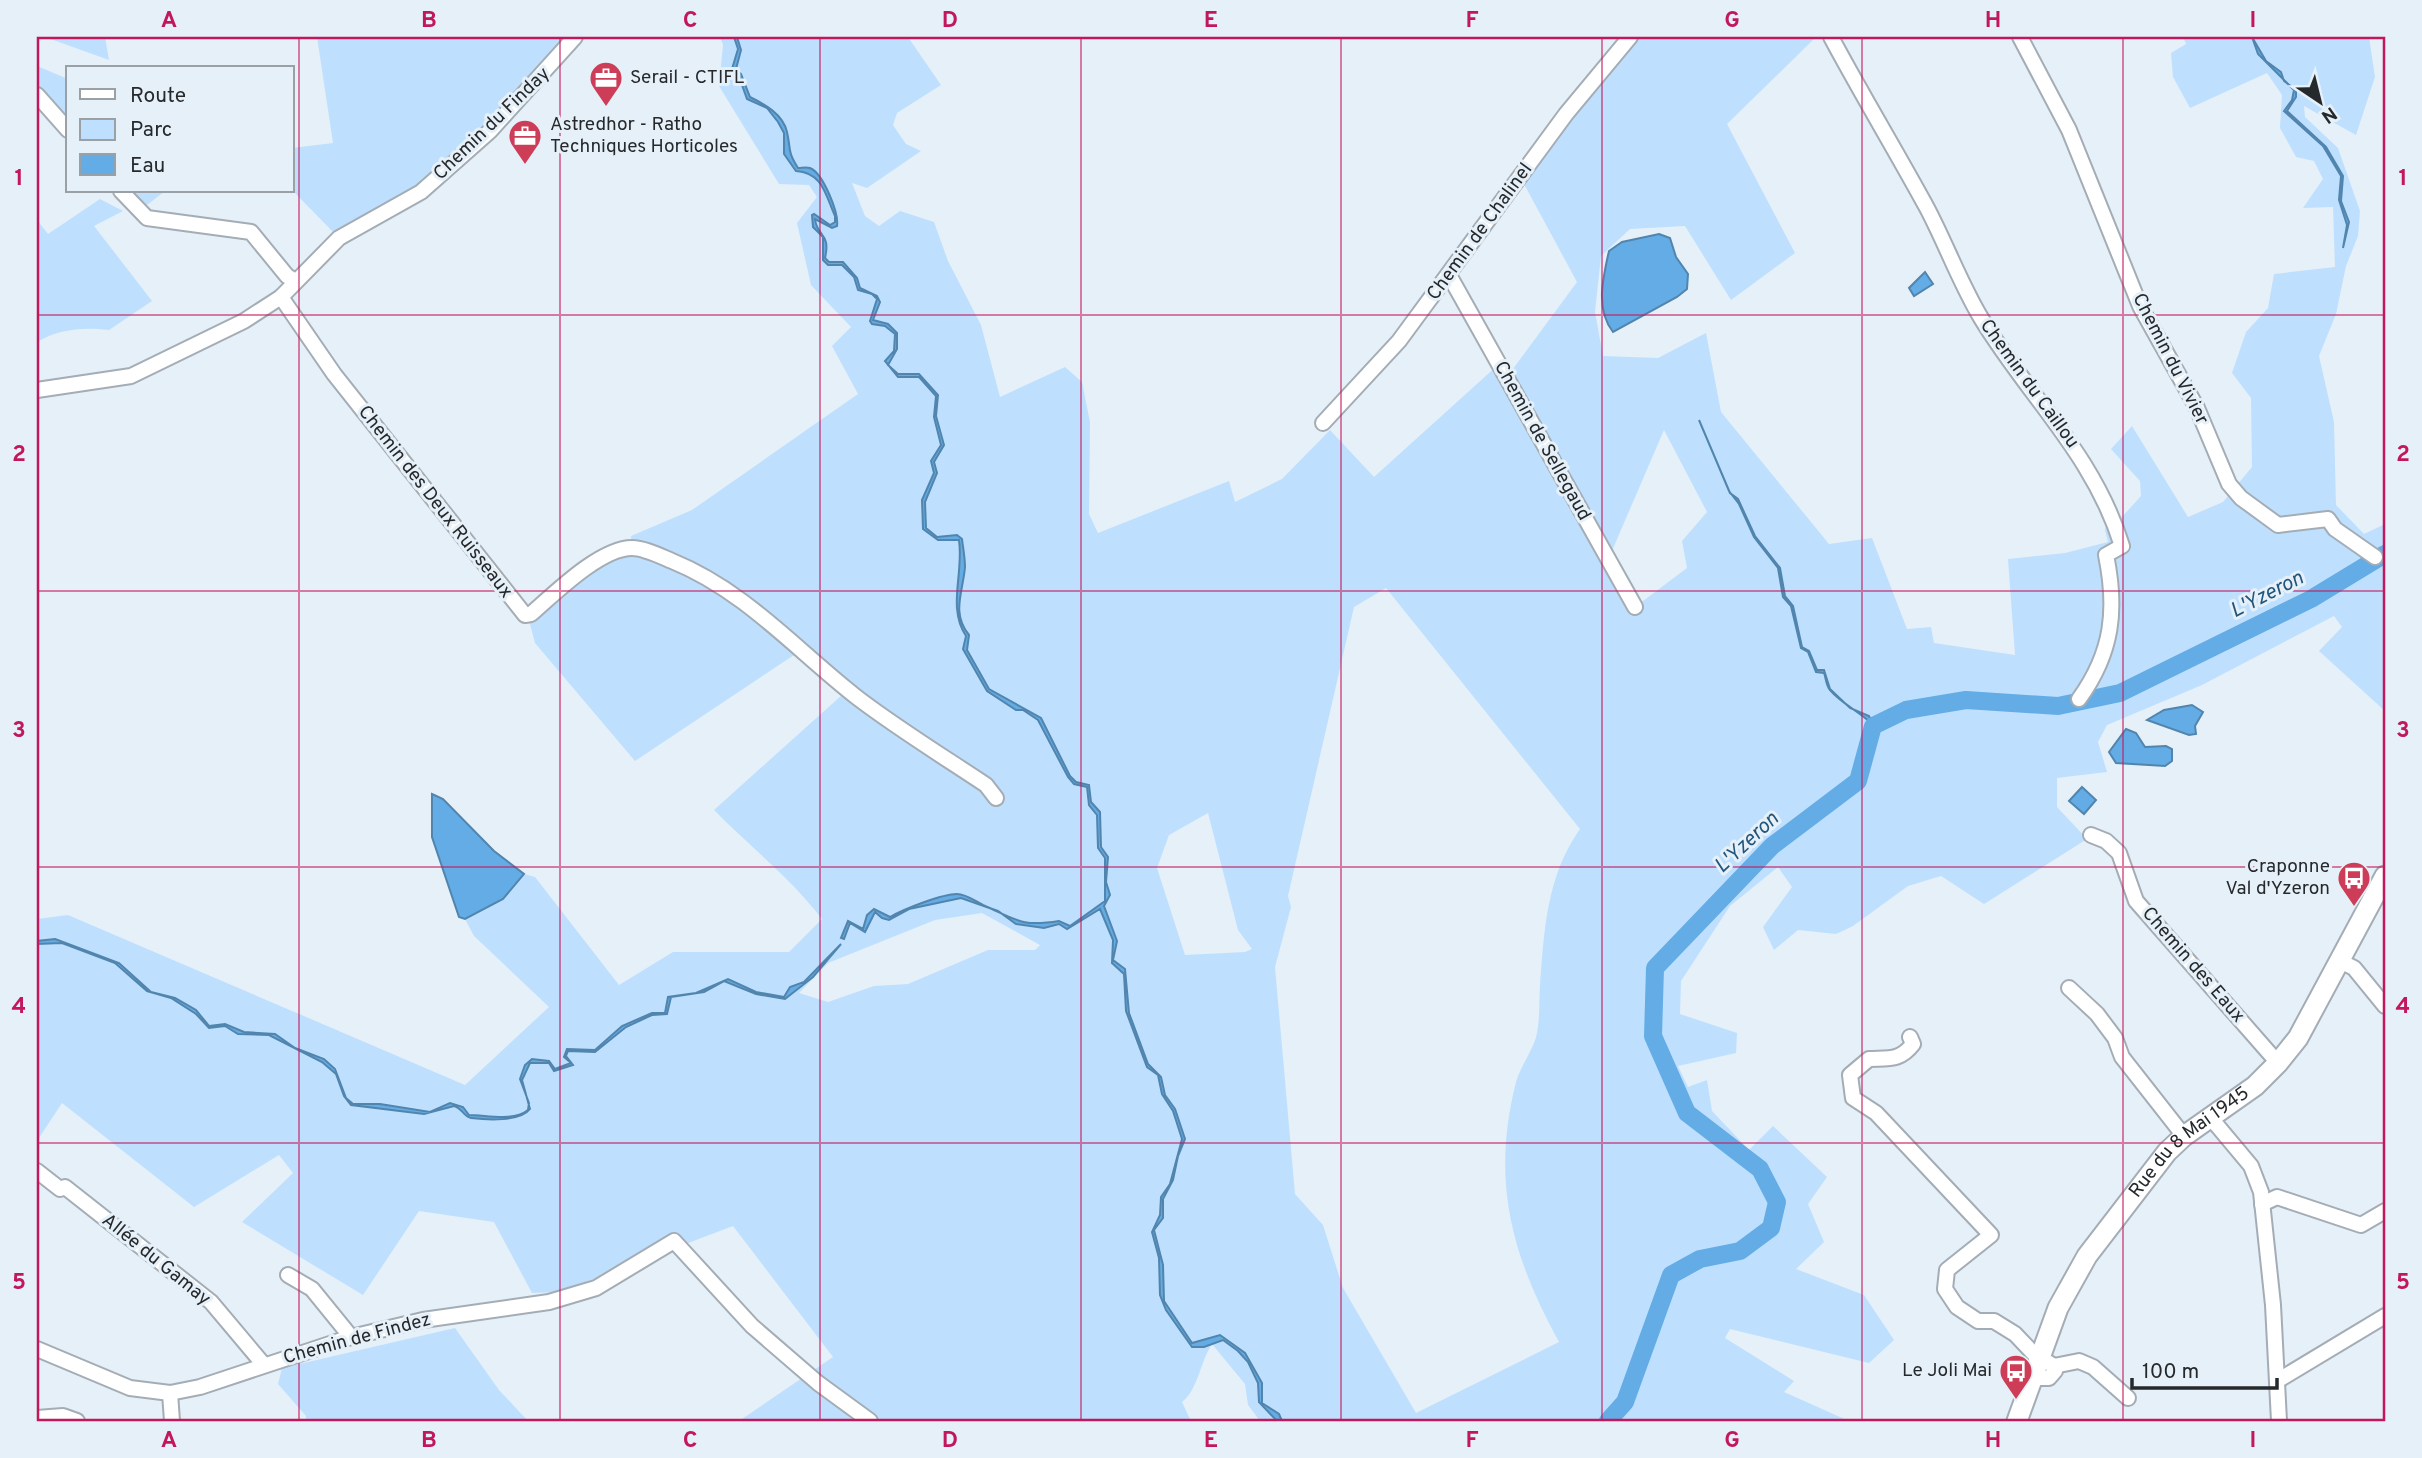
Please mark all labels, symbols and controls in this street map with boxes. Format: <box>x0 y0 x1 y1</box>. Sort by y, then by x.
text: A <box>161 7 177 36</box>
text: B <box>421 7 437 36</box>
text: C <box>683 7 697 36</box>
text: D <box>942 7 958 36</box>
text: E <box>1204 7 1218 36</box>
text: F <box>1465 7 1479 36</box>
text: G <box>1724 7 1740 36</box>
text: H <box>1985 7 2001 36</box>
text: I <box>2250 7 2256 36</box>
office icon: Serail - CTIFL <box>587 59 625 108</box>
street label: Chemin du Finday <box>429 62 555 186</box>
legend <box>66 66 294 192</box>
place label: Serail - CTIFL <box>630 66 745 90</box>
north arrow <box>2286 66 2356 136</box>
text: Route <box>130 83 186 110</box>
text: N <box>2316 101 2341 128</box>
place label: Astredhor - Ratho Techniques Horticoles <box>550 113 738 159</box>
text: Parc <box>130 117 172 144</box>
office icon: Astredhor - Ratho Techniques Horticoles <box>506 117 544 166</box>
text: Eau <box>130 153 165 180</box>
street label: Chemin de Chalinel <box>1422 159 1538 305</box>
text: 1 <box>14 165 24 194</box>
text: 1 <box>2398 165 2408 194</box>
street label: Chemin du Vivier <box>2127 289 2214 429</box>
street label: Chemin du Caillou <box>1974 315 2084 453</box>
street label: Chemin de Sellegaud <box>1488 357 1596 525</box>
street label: Chemin des Deux Ruisseaux <box>352 401 518 603</box>
text: 2 <box>12 441 26 470</box>
text: 2 <box>2396 441 2410 470</box>
water label: L'Yzeron <box>2226 565 2309 625</box>
text: 3 <box>12 717 26 746</box>
text: 3 <box>2396 717 2410 746</box>
water label: L'Yzeron <box>1709 806 1785 880</box>
place label: Craponne Val d'Yzeron <box>2225 855 2330 901</box>
bus stop icon: Craponne Val d'Yzeron <box>2335 859 2373 908</box>
street label: Chemin des Eaux <box>2136 902 2250 1028</box>
text: 4 <box>12 993 26 1022</box>
text: 4 <box>2396 993 2410 1022</box>
street label: Rue du 8 Mai 1945 <box>2124 1082 2254 1203</box>
street label: Allée du Gamay <box>97 1209 215 1311</box>
text: 5 <box>12 1269 26 1298</box>
text: 5 <box>2396 1269 2410 1298</box>
street label: Chemin de Findez <box>281 1308 433 1370</box>
scale bar <box>2132 1346 2277 1390</box>
bus stop icon: Le Joli Mai <box>1997 1352 2035 1401</box>
place label: Le Joli Mai <box>1902 1359 1992 1383</box>
text: 100 m <box>2142 1359 2199 1386</box>
text: A <box>161 1427 177 1456</box>
text: B <box>421 1427 437 1456</box>
text: C <box>683 1427 697 1456</box>
text: D <box>942 1427 958 1456</box>
text: E <box>1204 1427 1218 1456</box>
text: F <box>1465 1427 1479 1456</box>
text: G <box>1724 1427 1740 1456</box>
text: H <box>1985 1427 2001 1456</box>
text: I <box>2250 1427 2256 1456</box>

